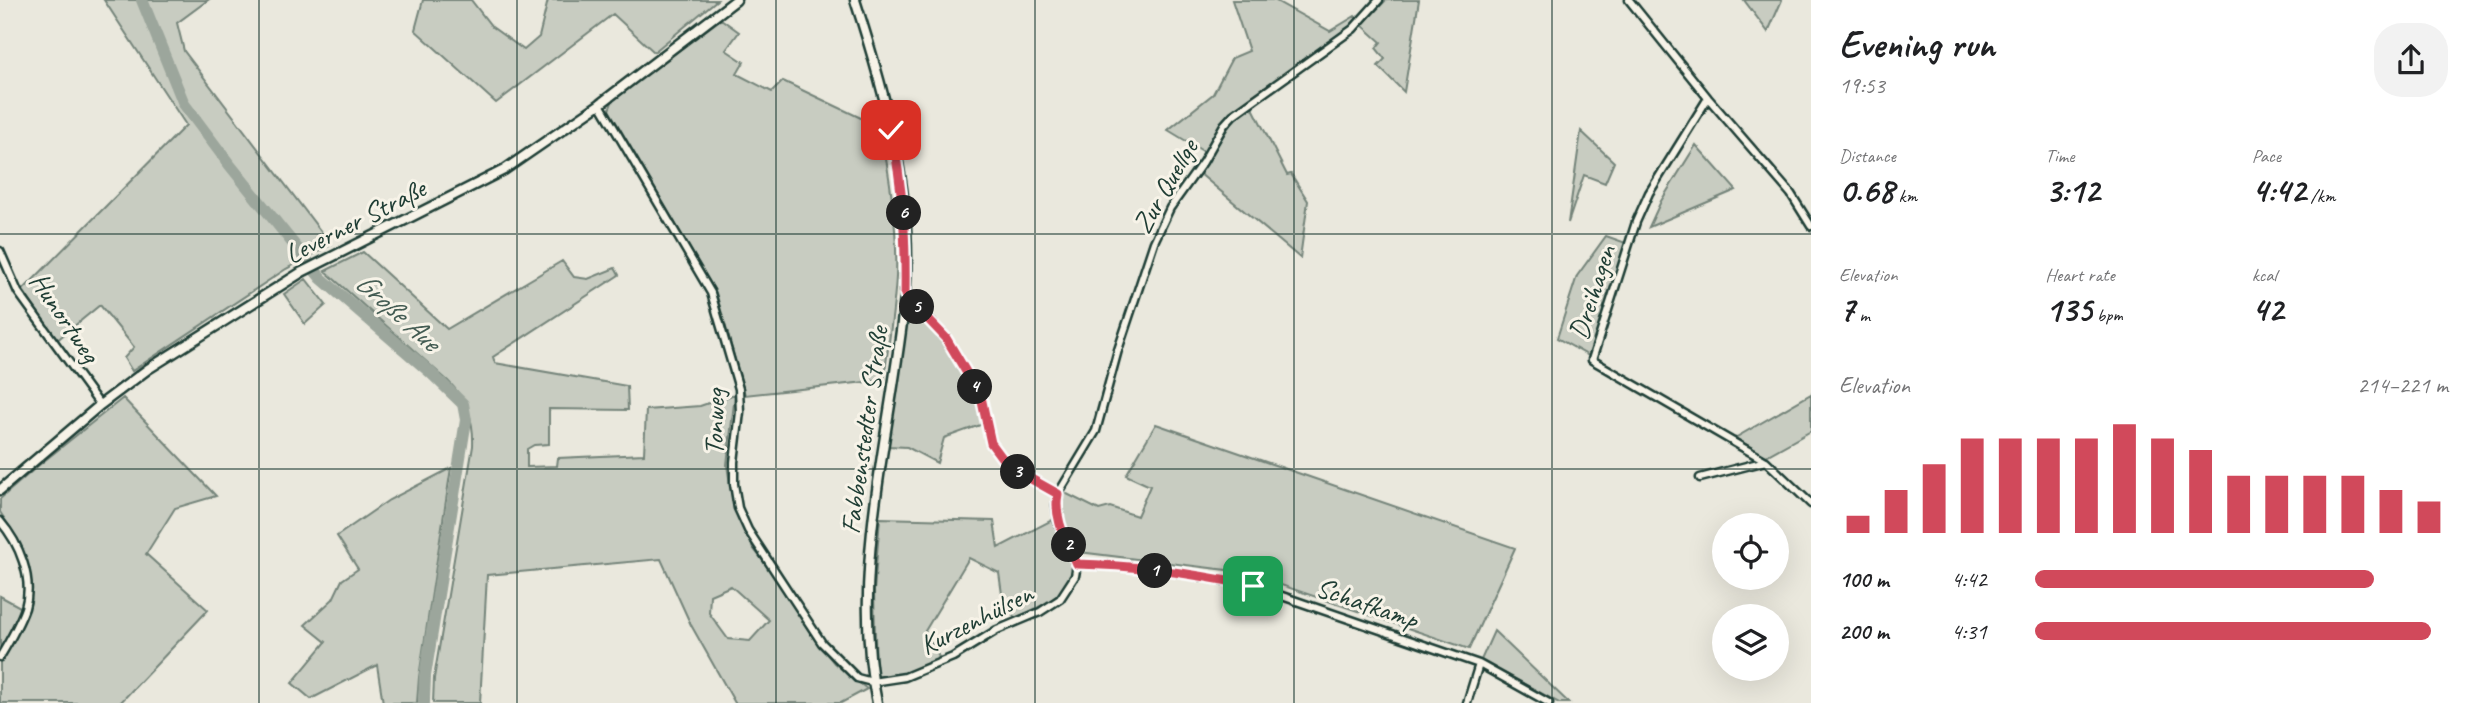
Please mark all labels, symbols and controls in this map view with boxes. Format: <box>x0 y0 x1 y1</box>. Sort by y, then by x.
text: Evening run <box>1839 21 1995 68</box>
button: share <box>2374 23 2448 97</box>
text: 19:53 <box>1839 71 1885 100</box>
pin <box>861 100 921 160</box>
icon: check <box>872 111 910 149</box>
street label: Zur Quellge <box>1124 131 1207 239</box>
text: Distance <box>1839 144 1896 168</box>
text: Time <box>2045 144 2074 168</box>
text: Pace <box>2252 144 2281 168</box>
text: 0.68 <box>1839 168 1894 213</box>
text: 3:12 <box>2045 168 2100 213</box>
text: 4:42 <box>2252 168 2306 213</box>
street label: Leverner Straße <box>279 170 433 271</box>
text: km <box>1894 184 1917 208</box>
text: /km <box>2306 184 2335 208</box>
pin: 6 <box>886 196 922 230</box>
text: 6 <box>899 200 908 224</box>
street label: Dreihagen <box>1560 239 1624 343</box>
water label: Große Aue <box>348 263 451 362</box>
text: Elevation <box>1839 263 1897 287</box>
text: Heart rate <box>2045 263 2115 287</box>
text: kcal <box>2252 263 2277 287</box>
street label: Hunortweg <box>22 265 109 371</box>
text: 7 <box>1839 287 1855 332</box>
text: 135 <box>2045 287 2092 332</box>
text: 42 <box>2252 287 2283 332</box>
pin: 5 <box>900 290 934 324</box>
text: 5 <box>912 294 921 318</box>
text: m <box>1855 303 1870 327</box>
text: bpm <box>2092 303 2123 327</box>
street label: Fabbenstedter Straße <box>832 322 896 536</box>
pin: 4 <box>958 370 992 404</box>
text: Elevation <box>1839 371 1910 400</box>
text: 214–221 m <box>2357 371 2448 400</box>
text: 4 <box>970 374 979 398</box>
street label: Tonweg <box>696 386 732 455</box>
pin: 3 <box>1000 454 1036 490</box>
text: 3 <box>1013 459 1022 483</box>
map controls <box>1712 513 1789 681</box>
button: locate <box>1712 513 1789 590</box>
pin: 2 <box>1052 528 1086 562</box>
text: 2 <box>1064 532 1073 556</box>
pin: 1 <box>1138 554 1172 588</box>
pin <box>1223 556 1283 616</box>
text: 1 <box>1150 558 1159 582</box>
text: 100 m <box>1839 565 1889 594</box>
text: 4:42 <box>1951 565 1987 594</box>
icon: arrive <box>1234 567 1272 605</box>
street label: Schafkamp <box>1312 569 1425 637</box>
street label: Kurzenhülsen <box>913 575 1040 662</box>
button: layers <box>1712 604 1789 681</box>
text: 200 m <box>1839 617 1889 646</box>
text: 4:31 <box>1951 617 1987 646</box>

